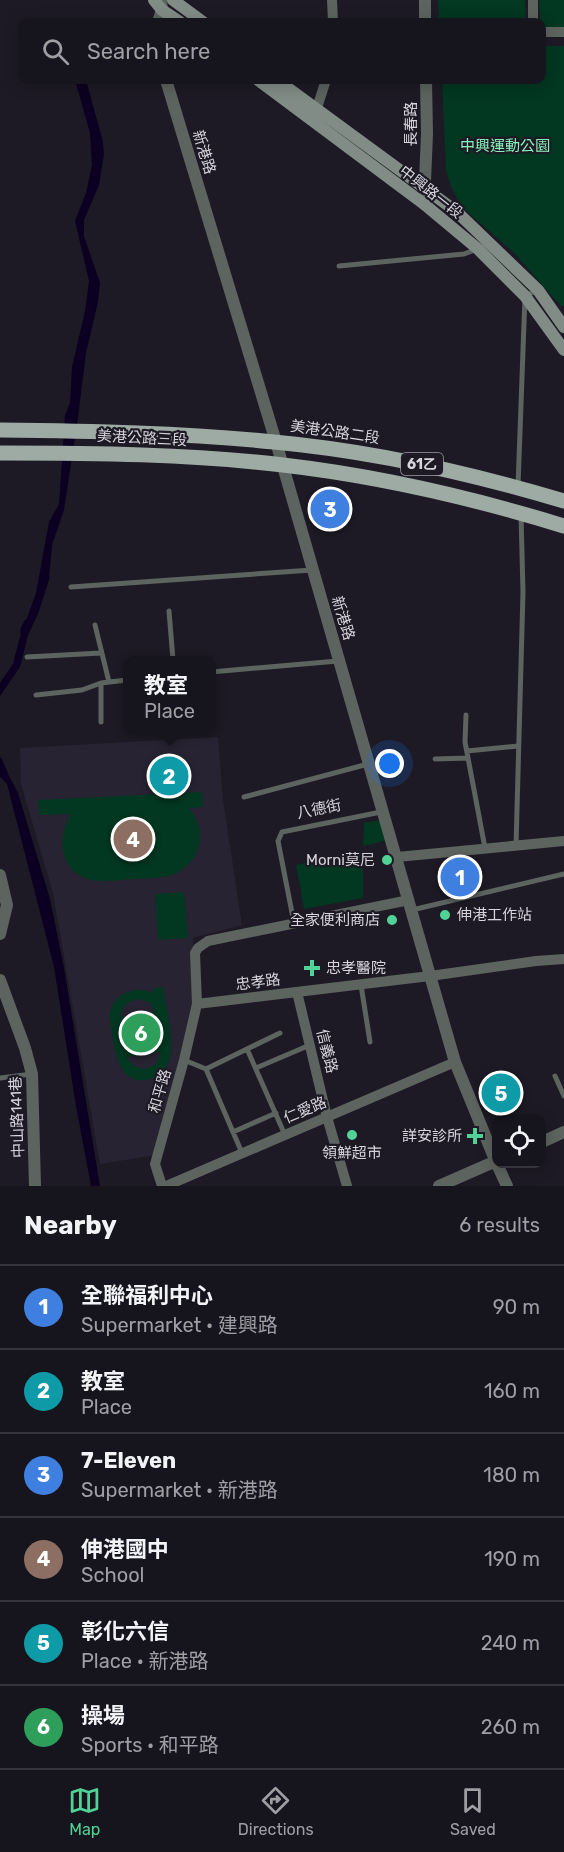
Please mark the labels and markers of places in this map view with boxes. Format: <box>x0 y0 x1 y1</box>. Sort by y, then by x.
pin: 3 <box>310 486 350 532</box>
pin: 2 <box>150 754 188 798</box>
pin: 4 <box>114 816 152 862</box>
place label: Morni莫尼 <box>306 851 375 869</box>
marker: Morni莫尼 <box>380 853 394 867</box>
pin: 1 <box>440 854 480 900</box>
place label: 伸港工作站 <box>457 906 532 924</box>
marker: 伸港工作站 <box>438 908 452 922</box>
place label: 全家便利商店 <box>290 911 380 929</box>
marker: 全家便利商店 <box>385 913 399 927</box>
marker: 忠孝醫院 <box>303 959 321 977</box>
place label: 忠孝醫院 <box>326 959 386 977</box>
pin: 6 <box>122 1010 160 1056</box>
pin: 5 <box>482 1070 520 1116</box>
place label: 詳安診所 <box>402 1127 462 1145</box>
marker: 詳安診所 <box>466 1127 484 1145</box>
marker: 領鮮超市 <box>345 1128 359 1142</box>
place label: 領鮮超市 <box>322 1144 382 1162</box>

